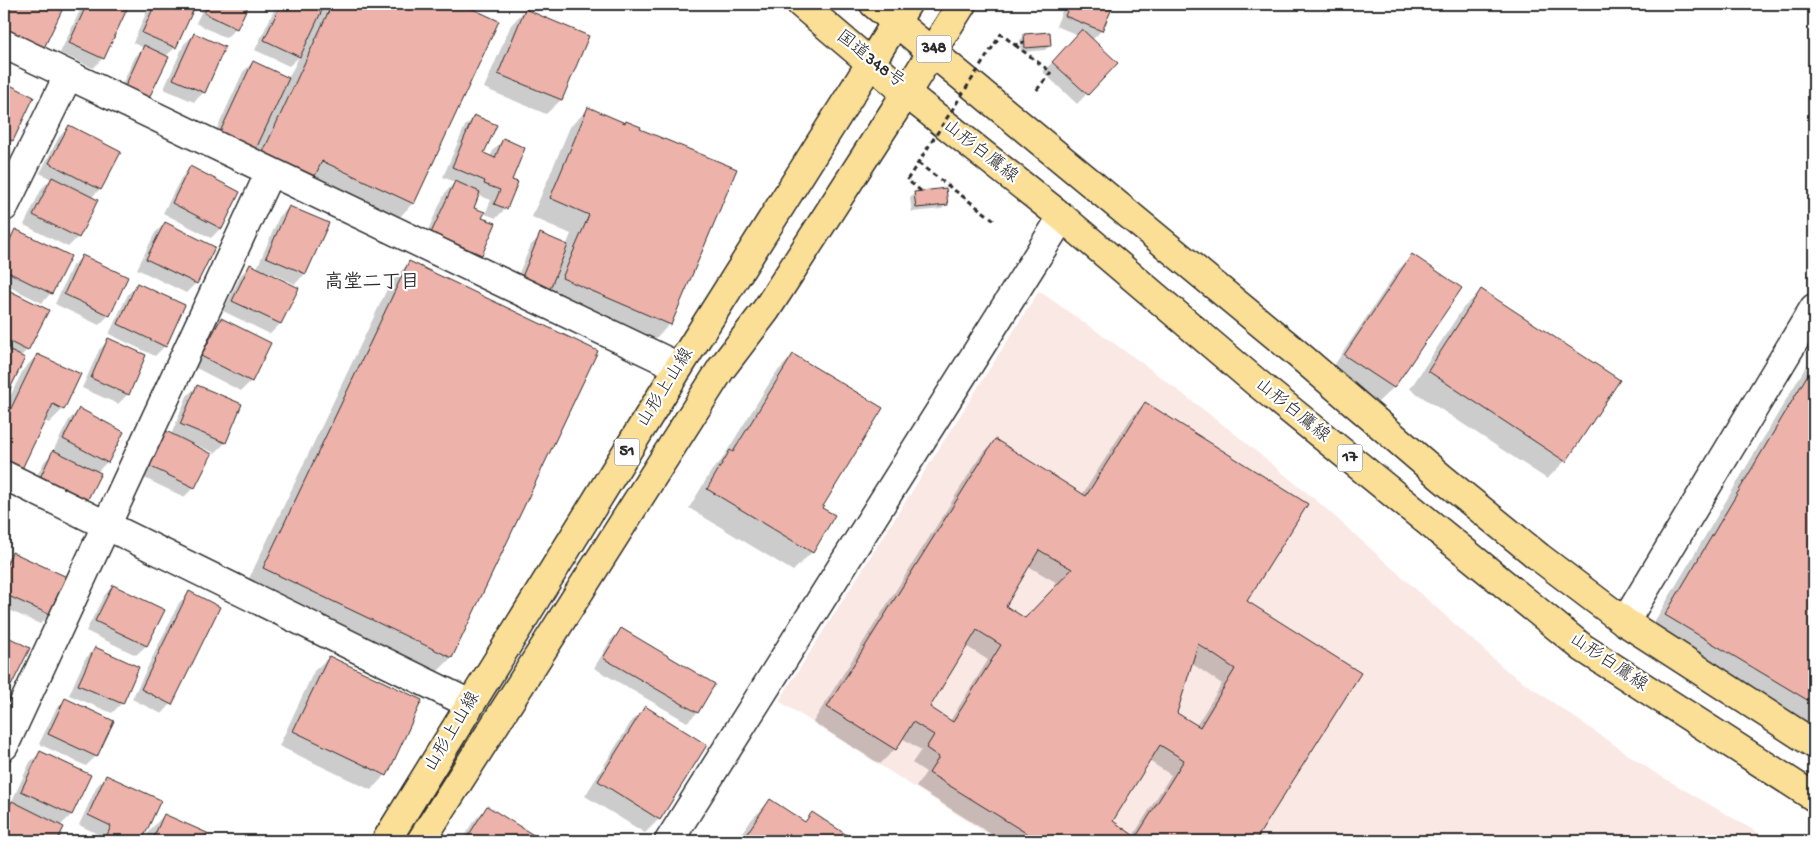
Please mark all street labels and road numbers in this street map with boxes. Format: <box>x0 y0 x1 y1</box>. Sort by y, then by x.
street label: 国道348号 <box>831 26 909 93</box>
road number: 348 <box>916 36 952 62</box>
street label: 山形白鷹線 <box>938 115 1023 188</box>
street label: 山形上山線 <box>632 344 699 432</box>
street label: 山形白鷹線 <box>1250 374 1334 447</box>
road number: 51 <box>614 438 640 466</box>
road number: 17 <box>1338 444 1362 472</box>
street label: 山形白鷹線 <box>1565 628 1652 697</box>
street label: 山形上山線 <box>420 688 485 776</box>

